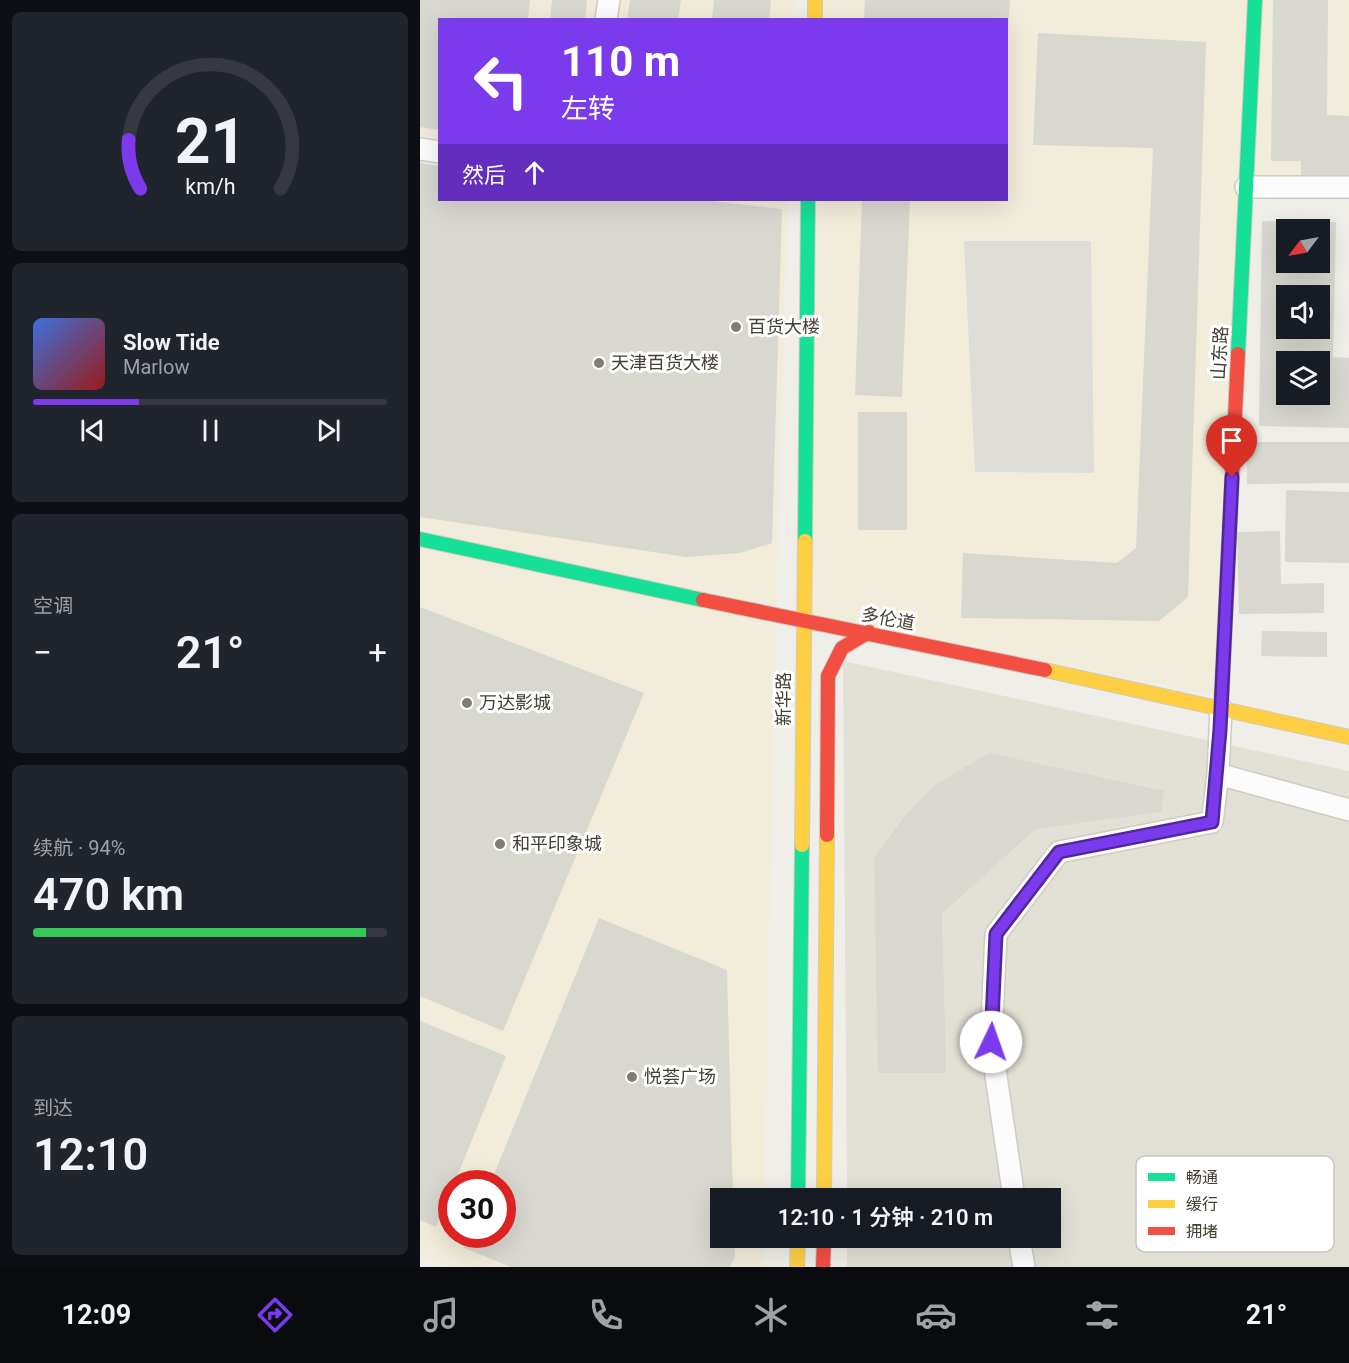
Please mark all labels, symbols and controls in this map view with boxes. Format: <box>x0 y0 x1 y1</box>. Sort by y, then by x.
text: 110 m <box>561 37 680 86</box>
icon: left <box>462 42 540 120</box>
text: 左转 <box>561 93 615 125</box>
text: 21 <box>174 105 246 178</box>
icon: ahead <box>518 156 551 189</box>
text: 然后 <box>462 163 506 188</box>
text: km/h <box>185 174 235 199</box>
north arrow <box>1276 219 1330 273</box>
map controls <box>1276 219 1330 405</box>
button: sound <box>1276 285 1330 339</box>
place label: 百货大楼 <box>748 316 820 337</box>
marker: 百货大楼 <box>729 320 743 334</box>
street label: 山东路 <box>1208 325 1231 380</box>
text: Slow Tide <box>123 330 220 355</box>
button: layers <box>1276 351 1330 405</box>
place label: 天津百货大楼 <box>611 352 719 373</box>
text: Marlow <box>123 355 189 379</box>
marker: 天津百货大楼 <box>592 356 606 370</box>
icon: previous <box>76 414 109 447</box>
icon: pause <box>194 414 227 447</box>
icon: next <box>312 414 345 447</box>
pin <box>1206 415 1257 477</box>
icon: arrive <box>1215 424 1248 457</box>
text: 空调 <box>33 594 73 618</box>
street label: 多伦道 <box>860 603 917 634</box>
text: 21° <box>176 626 244 679</box>
text: − <box>33 633 52 672</box>
text: + <box>368 633 387 672</box>
street label: 新华路 <box>773 672 794 726</box>
place label: 万达影城 <box>479 692 551 713</box>
marker: 万达影城 <box>460 696 474 710</box>
place label: 和平印象城 <box>512 833 602 854</box>
text: 续航 · 94% <box>33 836 125 860</box>
marker: 和平印象城 <box>493 837 507 851</box>
text: 470 km <box>33 868 184 921</box>
position arrow <box>959 1010 1023 1074</box>
place label: 悦荟广场 <box>644 1066 716 1087</box>
marker: 悦荟广场 <box>625 1070 639 1084</box>
text: 到达 <box>33 1096 73 1120</box>
text: 12:10 <box>33 1128 148 1181</box>
legend <box>1136 1156 1334 1252</box>
text: 畅通 <box>1186 1168 1218 1187</box>
speed limit sign: 30 <box>438 1170 516 1248</box>
text: 缓行 <box>1186 1195 1218 1214</box>
text: 12:10 · 1 分钟 · 210 m <box>778 1205 993 1230</box>
text: 拥堵 <box>1186 1222 1218 1241</box>
icon: directions <box>254 1294 296 1336</box>
icon: music <box>420 1294 462 1336</box>
icon: phone <box>585 1294 627 1336</box>
icon: climate <box>750 1294 792 1336</box>
icon: car <box>915 1294 957 1336</box>
icon: filters <box>1081 1294 1123 1336</box>
text: 12:09 <box>62 1299 131 1331</box>
text: 21° <box>1246 1299 1287 1331</box>

